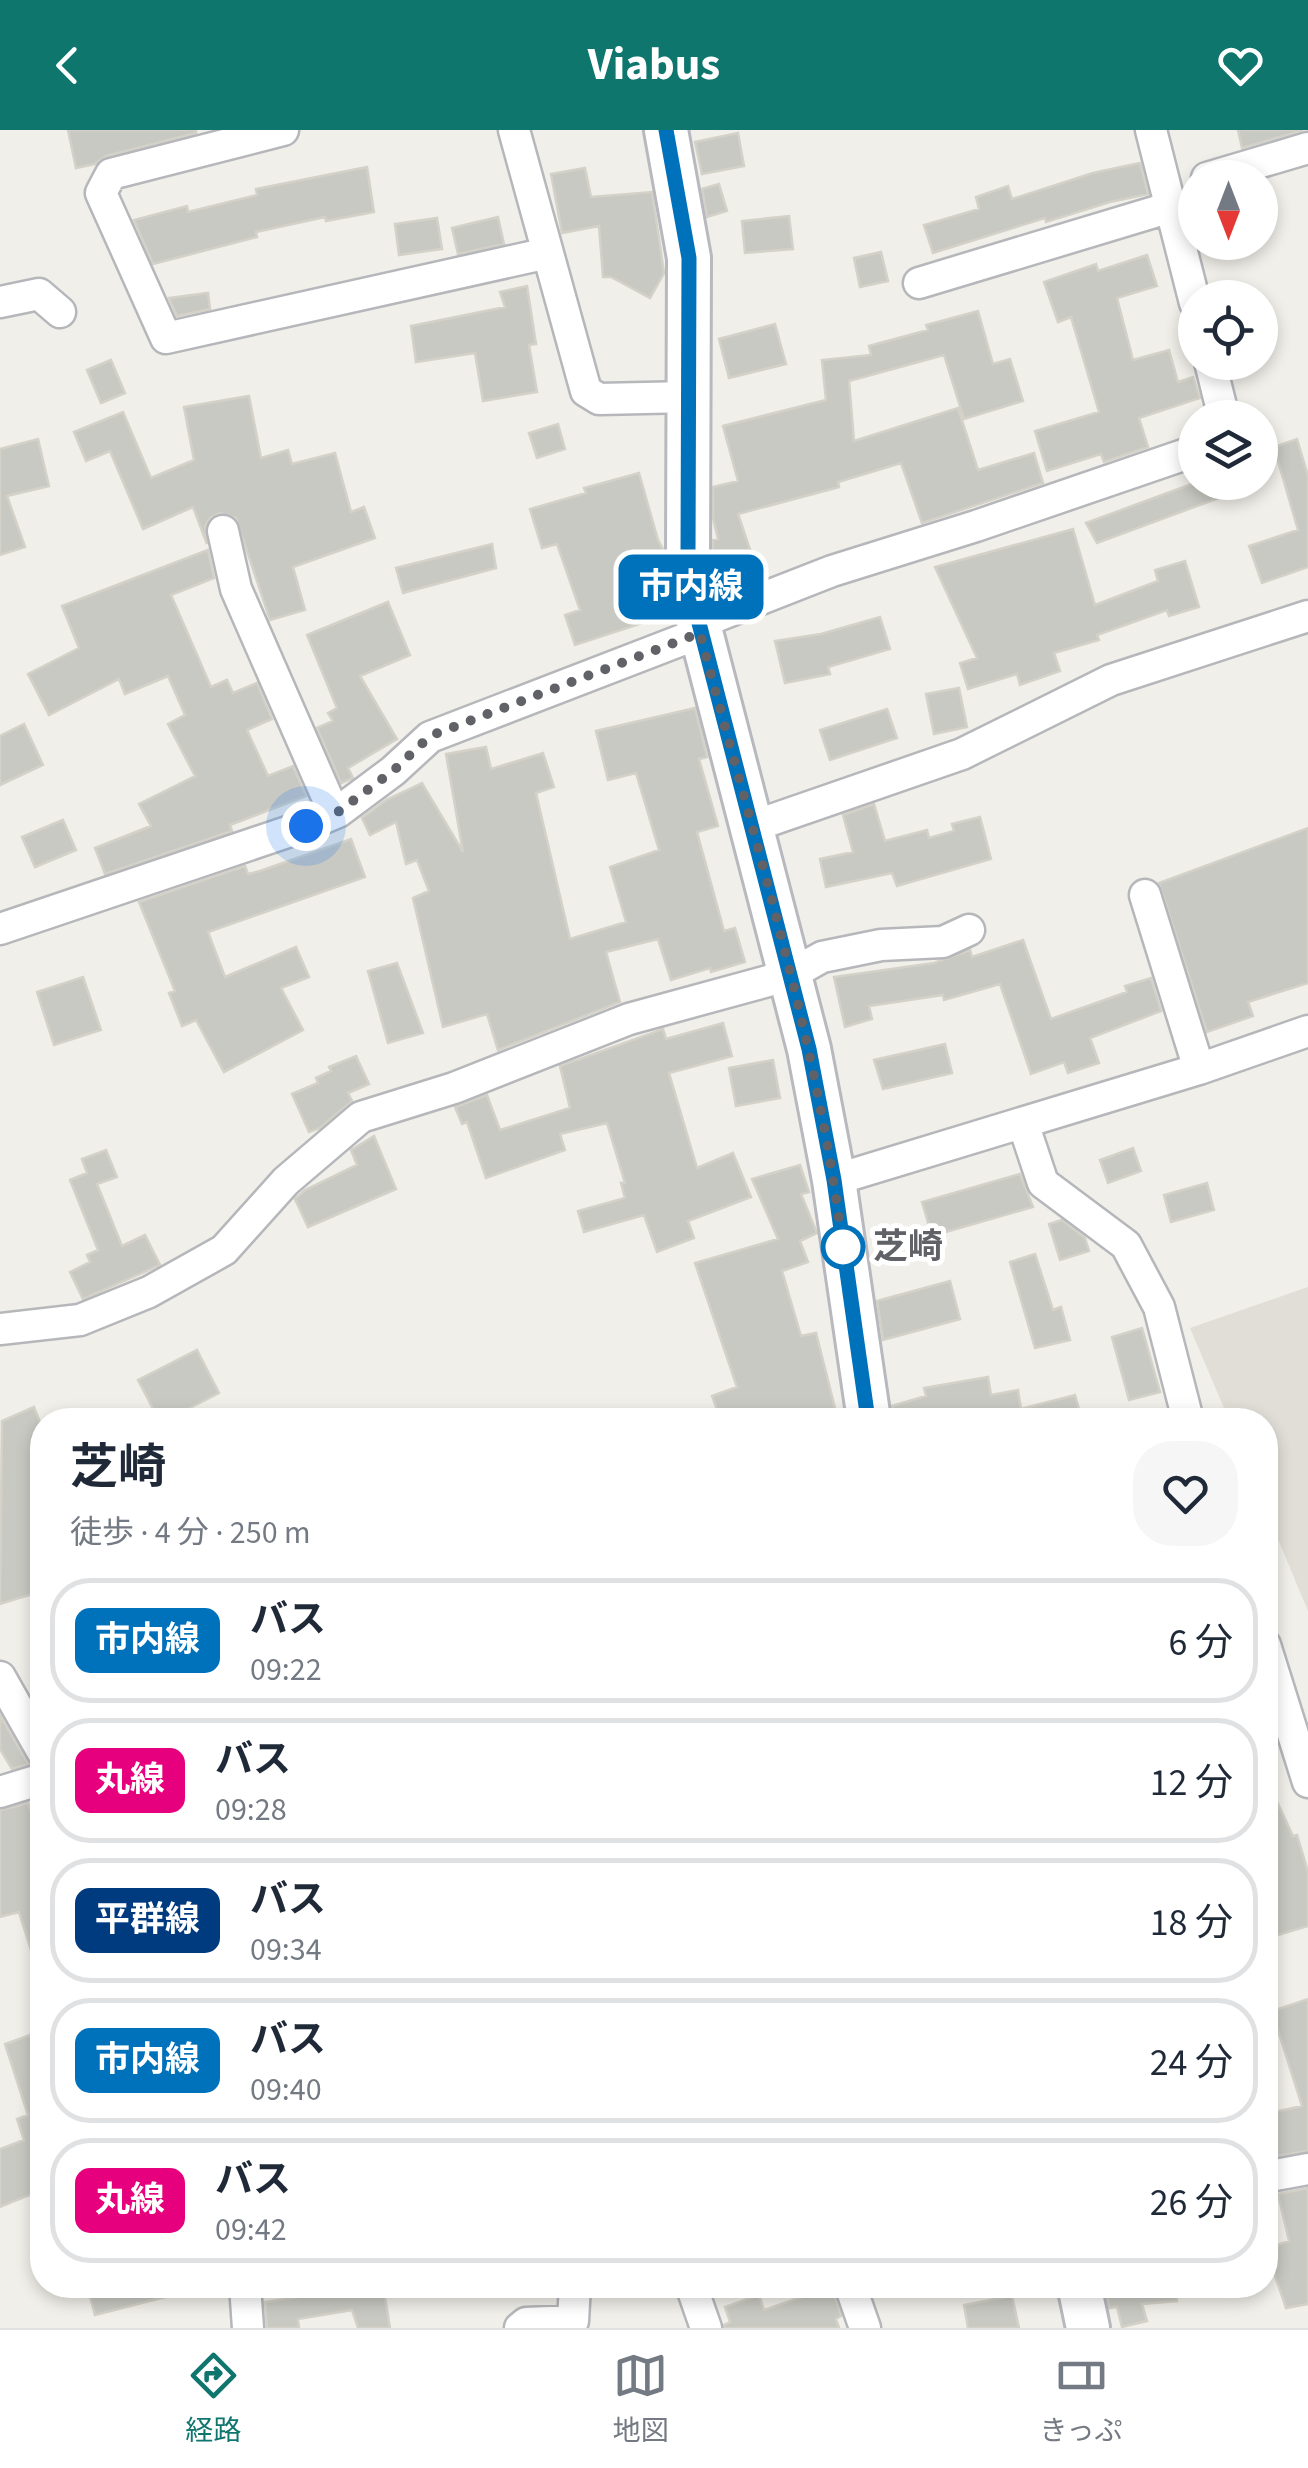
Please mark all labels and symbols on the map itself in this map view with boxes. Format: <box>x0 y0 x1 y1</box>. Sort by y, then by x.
north arrow <box>1178 160 1278 260</box>
line badge: 市内線 <box>634 554 748 620</box>
your location <box>281 801 331 851</box>
place label: 芝崎 <box>873 1222 943 1272</box>
marker: 芝崎 <box>822 1226 864 1268</box>

